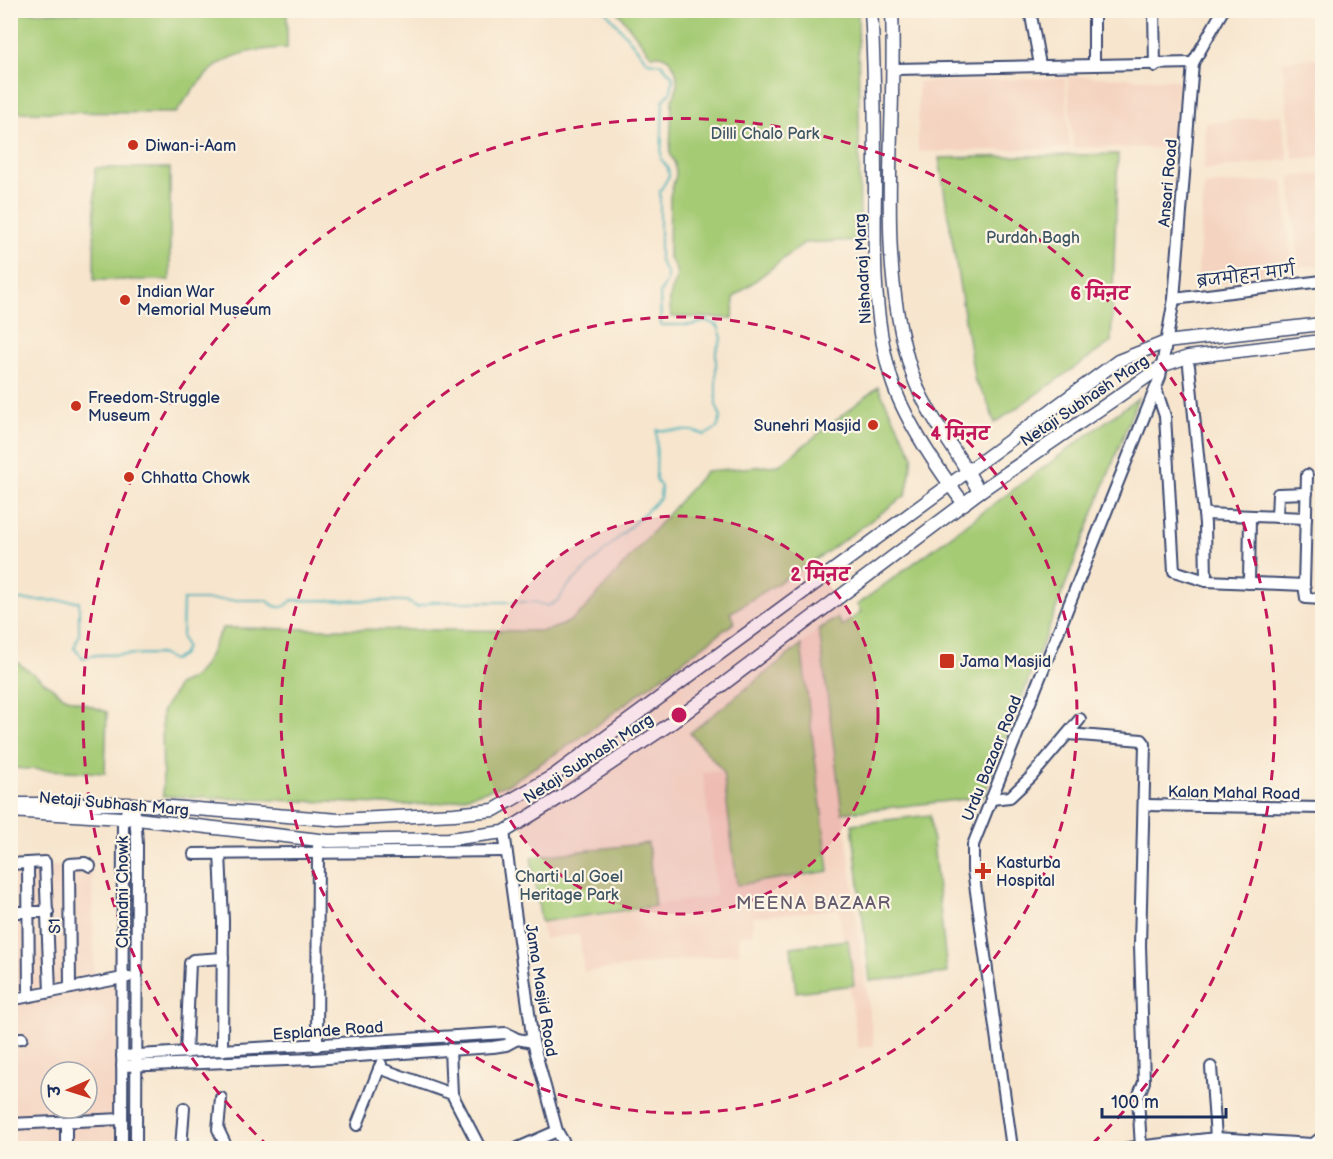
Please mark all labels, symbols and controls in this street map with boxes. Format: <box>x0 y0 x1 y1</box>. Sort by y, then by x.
park label: Dilli Chalo Park <box>711 125 820 144</box>
place label: Diwan-i-Aam <box>145 137 236 156</box>
marker: Diwan-i-Aam <box>126 138 140 152</box>
street label: Ansari Road <box>1155 138 1182 228</box>
street label: Nishadraj Marg <box>851 213 876 325</box>
park label: Purdah Bagh <box>986 229 1080 248</box>
street label: ब्रजमोहन मार्ग <box>1195 258 1298 292</box>
text: 6 मिनट <box>1070 279 1132 305</box>
place label: Indian War Memorial Museum <box>137 283 271 320</box>
marker: Indian War Memorial Museum <box>118 293 132 307</box>
street label: Netaji Subhash Marg <box>1017 351 1153 451</box>
place label: Freedom-Struggle Museum <box>88 389 221 426</box>
marker: Freedom-Struggle Museum <box>69 399 83 413</box>
place label: Sunehri Masjid <box>754 417 861 436</box>
marker: Sunehri Masjid <box>866 418 880 432</box>
text: 4 मिनट <box>930 419 992 445</box>
place label: Chhatta Chowk <box>141 469 250 488</box>
marker: Chhatta Chowk <box>122 470 136 484</box>
text: 2 मिनट <box>790 560 852 586</box>
marker: Jama Masjid <box>938 652 956 670</box>
place label: Jama Masjid <box>960 653 1051 672</box>
street label: Urdu Bazaar Road <box>958 693 1026 824</box>
centre of rings <box>669 705 689 725</box>
street label: Netaji Subhash Marg <box>520 710 657 808</box>
street label: Kalan Mahal Road <box>1168 783 1300 804</box>
street label: Netaji Subhash Marg <box>38 788 190 821</box>
street label: Chandni Chowk <box>114 836 133 948</box>
place label: Kasturba Hospital <box>996 854 1061 891</box>
marker: Kasturba Hospital <box>974 862 992 880</box>
park label: Charti Lal Goel Heritage Park <box>515 868 623 905</box>
district label: MEENA BAZAAR <box>736 893 892 914</box>
street label: S1 <box>46 918 65 934</box>
street label: Jama Masjid Road <box>521 922 560 1058</box>
street label: Esplande Road <box>272 1018 384 1045</box>
north arrow <box>39 1060 99 1120</box>
scale bar <box>1102 1081 1226 1119</box>
text: उ <box>46 1084 65 1099</box>
text: 100 m <box>1111 1092 1159 1113</box>

